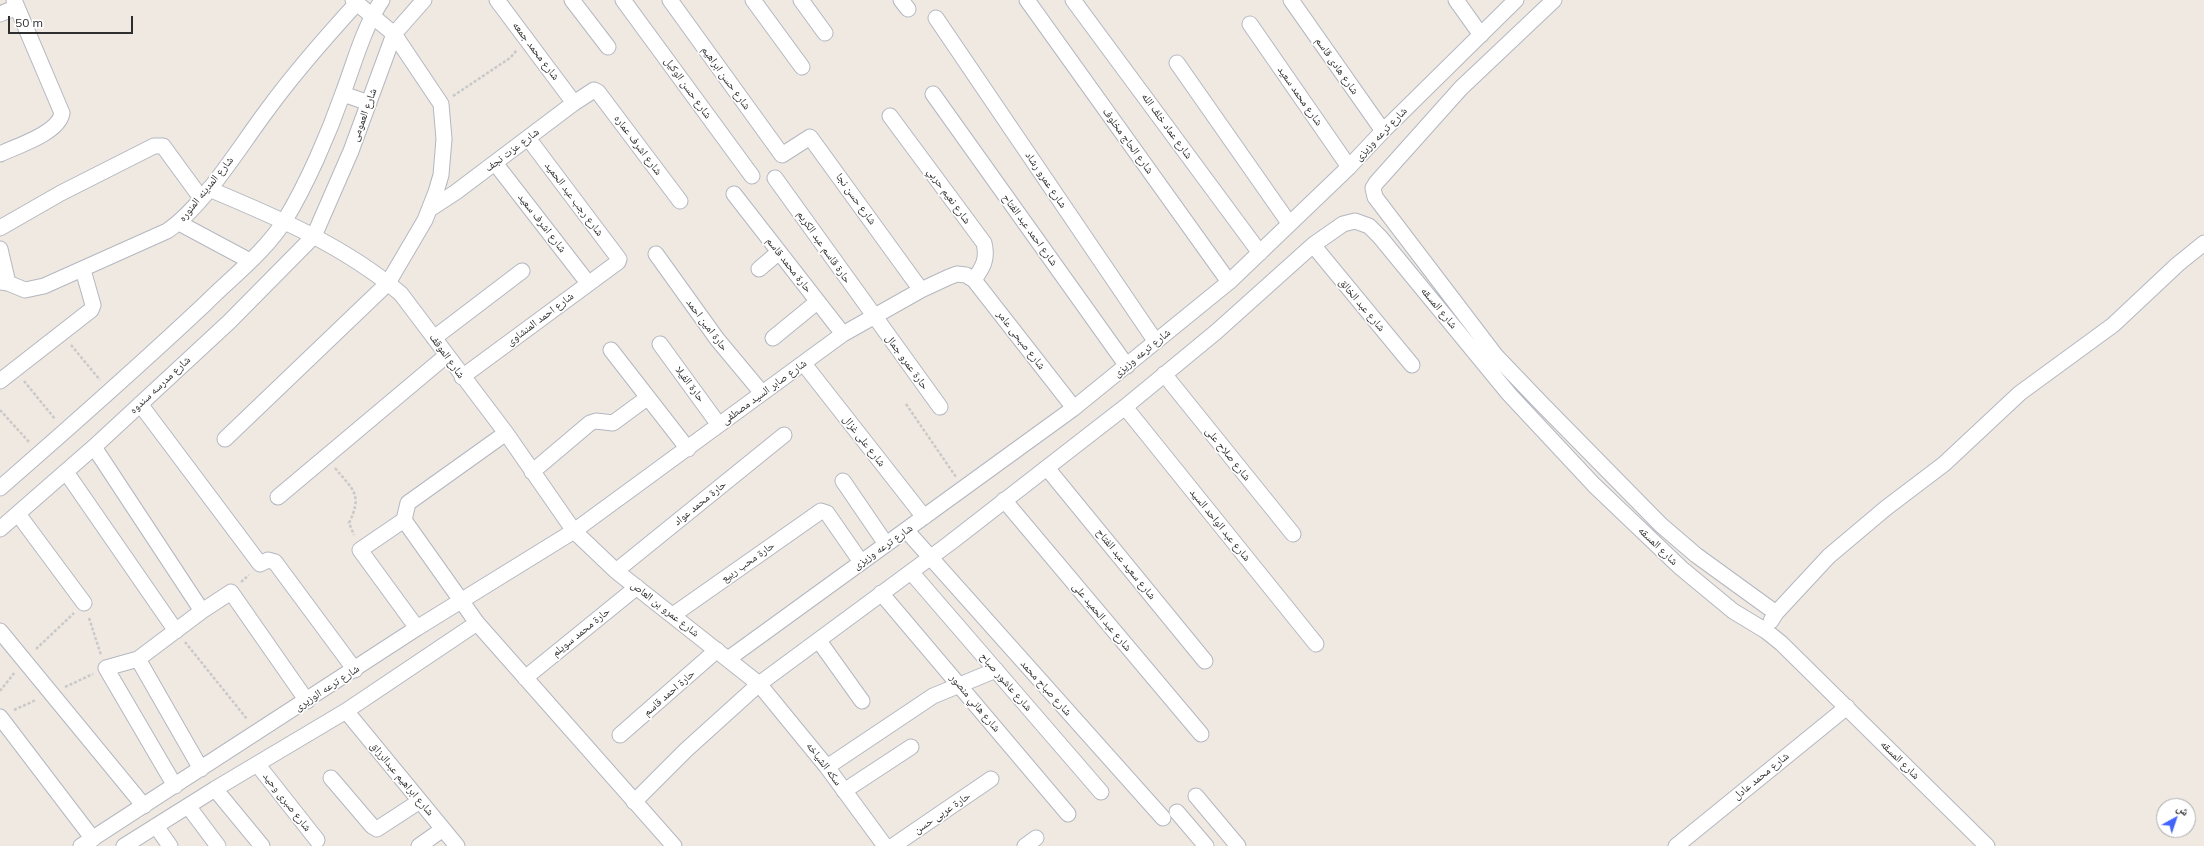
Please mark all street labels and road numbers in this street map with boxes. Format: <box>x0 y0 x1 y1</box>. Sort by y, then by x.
street label: شارع محمد جمعه <box>510 19 562 83</box>
street label: شارع هادى قاسم <box>1312 35 1362 97</box>
street label: شارع حسن ابراهيم <box>698 44 754 112</box>
street label: شارع حسن الوكيل <box>661 55 715 121</box>
street label: شارع محمد سعيد <box>1275 64 1325 128</box>
street label: شارع العمومى <box>348 87 380 143</box>
street label: شارع عماد خلف الله <box>1139 90 1195 162</box>
street label: شارع ترعه وزيزى <box>1352 104 1410 164</box>
street label: شارع الحاج مخلوف <box>1100 105 1156 177</box>
street label: شارع اشرف عماره <box>611 112 665 178</box>
street label: شارع عزت نجف <box>482 125 542 175</box>
street label: شارع عمرو رشاد <box>1022 149 1070 211</box>
street label: شارع المدينه المنوره <box>176 154 236 224</box>
street label: شارع رجب عبد الحميد <box>542 159 606 239</box>
street label: شارع نعيم حربي <box>924 165 974 227</box>
street label: شارع حسن نجا <box>833 171 879 227</box>
street label: شارع اشرف سعيد <box>515 191 569 255</box>
street label: شارع احمد عبد الفتاح <box>999 191 1061 269</box>
street label: حارة قاسم عبد الكريم <box>794 208 854 286</box>
street label: حارة محمد قاسم <box>763 235 815 295</box>
street label: شارع عبد الخالق <box>1336 276 1388 334</box>
street label: شارع المسقه <box>1418 285 1460 331</box>
street label: شارع احمد المنشاوى <box>504 289 576 349</box>
street label: حارة امين احمد <box>683 296 731 354</box>
street label: شارع صبحى عامر <box>994 308 1048 372</box>
street label: شارع ترعه وزيزى <box>1111 326 1173 380</box>
street label: شارع الموقف <box>426 331 468 381</box>
street label: حارة عمرو جمال <box>883 332 931 392</box>
street label: شارع مدرسه سندوه <box>127 353 193 417</box>
street label: شارع صابر السيد مصطفى <box>719 357 809 427</box>
street label: حارة الفيلا <box>672 364 708 404</box>
street label: شارع على غزال <box>840 413 888 469</box>
street label: شارع صلاح على <box>1202 425 1254 483</box>
street label: حارة محمد عواد <box>671 478 729 528</box>
street label: شارع عبد الواحد السيد <box>1187 486 1253 564</box>
street label: شارع ترعه وزيزى <box>851 522 915 572</box>
street label: شارع المسقه <box>1636 524 1680 568</box>
street label: شارع سعيد عبد الفتاح <box>1093 526 1159 602</box>
street label: حارة محب ربيع <box>719 539 777 585</box>
street label: شارع عمرو بن العاص <box>628 578 702 640</box>
street label: شارع عبد الحميد على <box>1070 580 1134 654</box>
street label: حارة محمد سويلم <box>549 605 613 659</box>
street label: شارع عاشور صباح <box>977 650 1035 714</box>
street label: شارع صباح محمد <box>1018 657 1074 719</box>
street label: شارع ترعه الوزيرى <box>292 662 362 714</box>
street label: حارة احمد قاسم <box>640 667 698 719</box>
street label: شارع هاني منصور <box>947 671 1003 735</box>
street label: شارع المسقه <box>1878 738 1922 782</box>
street label: شارع ابراهيم عبدالرزاق <box>367 739 437 819</box>
street label: سكه الشياخه <box>803 740 845 788</box>
street label: شارع محمد عادل <box>1730 749 1792 803</box>
street label: شارع صبرى وحيد <box>260 770 314 834</box>
street label: حارة عربى حسن <box>911 789 973 837</box>

